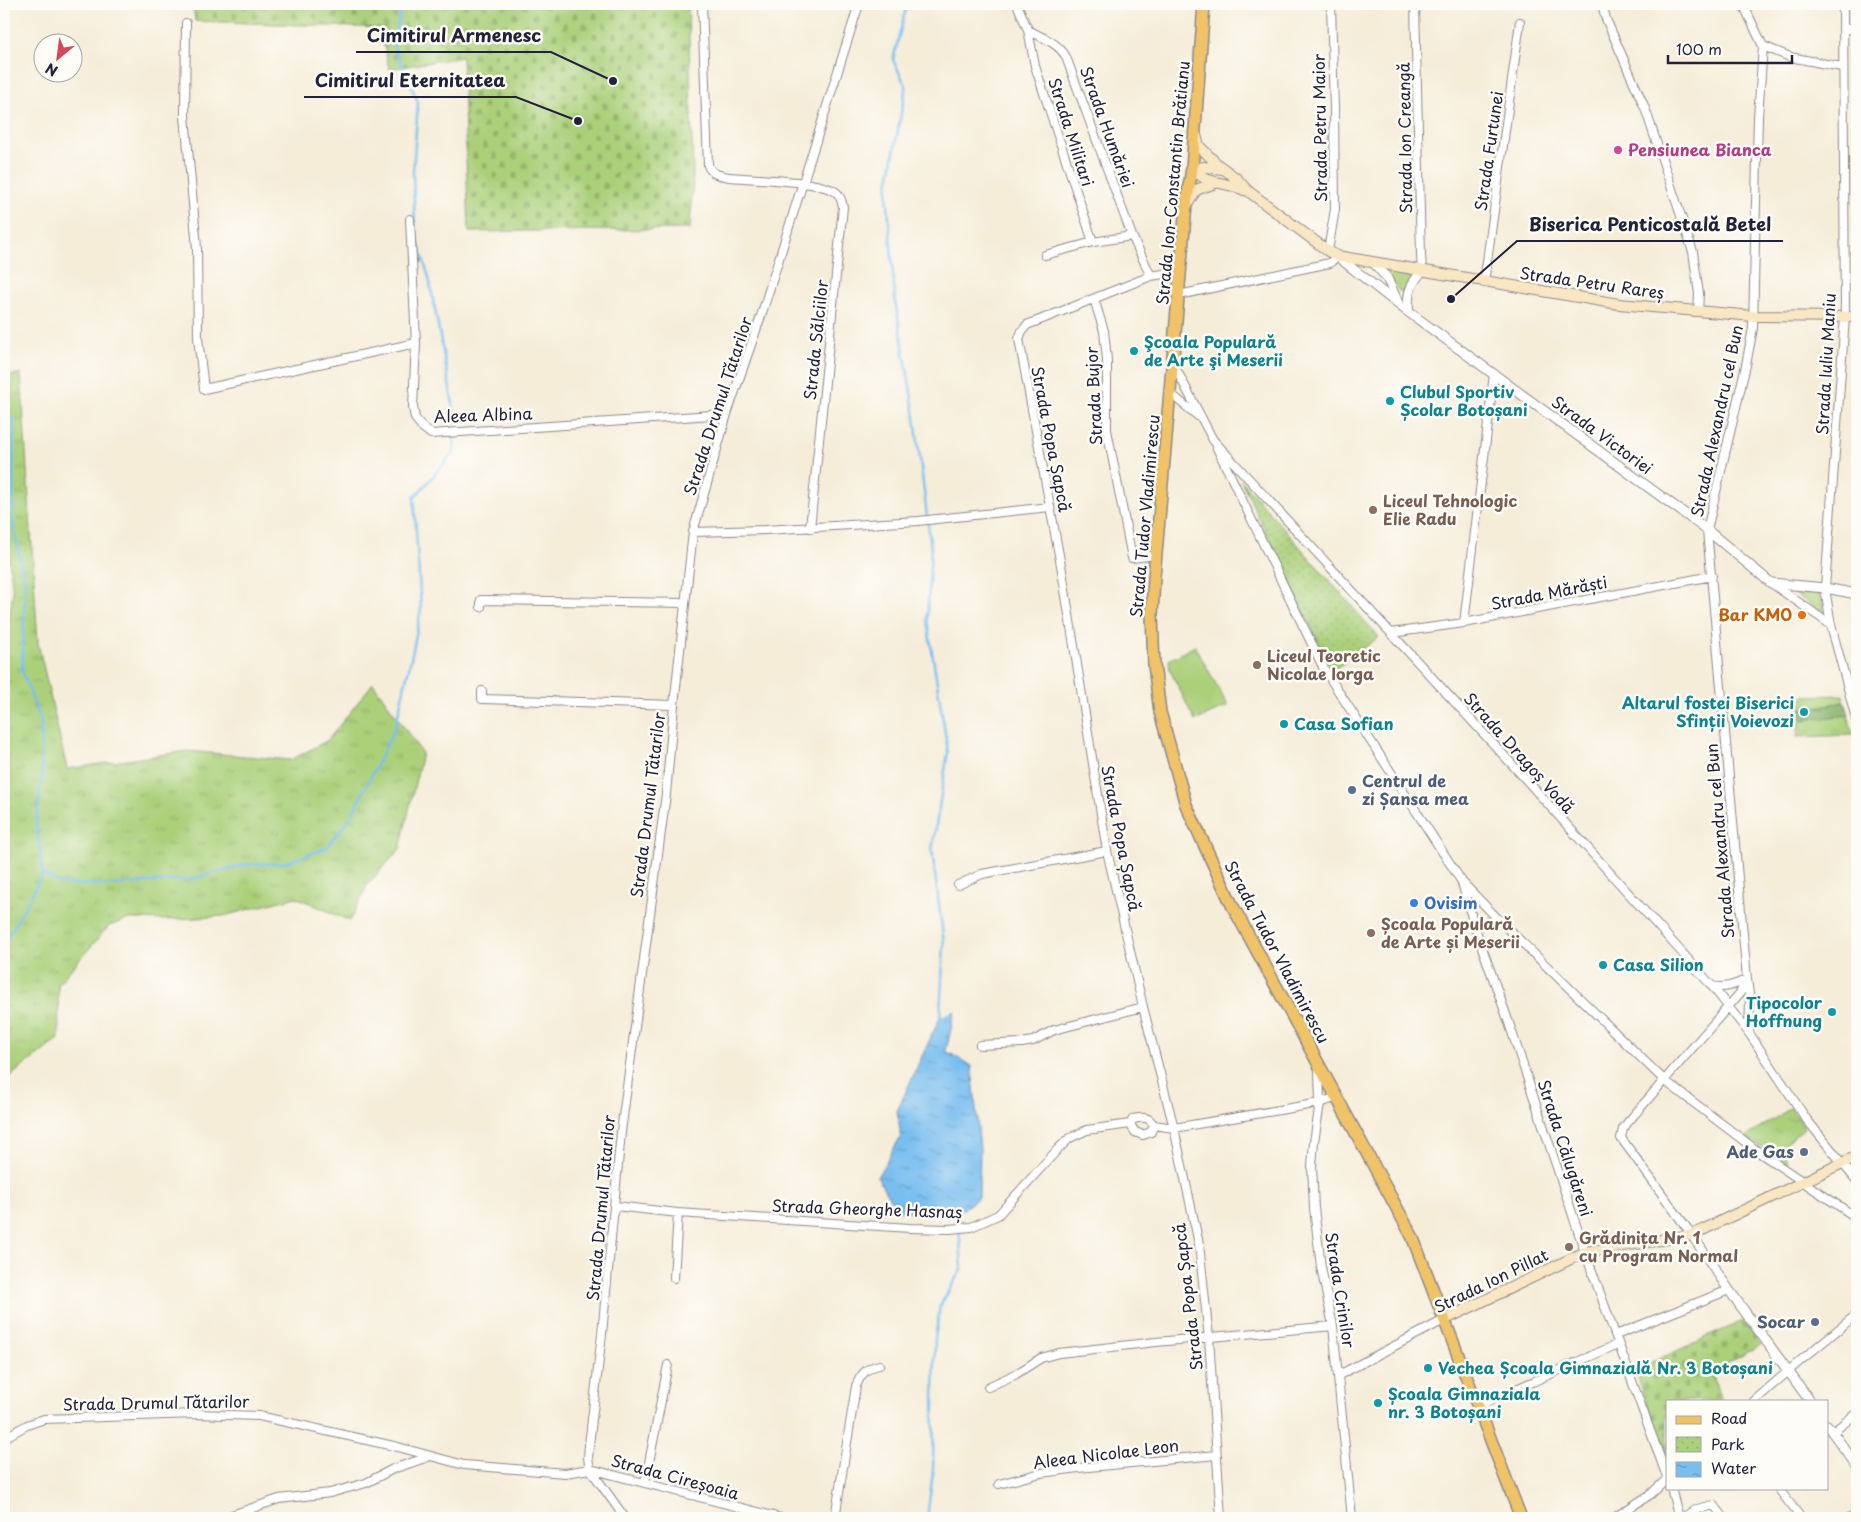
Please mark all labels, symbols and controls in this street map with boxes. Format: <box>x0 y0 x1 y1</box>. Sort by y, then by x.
callout: Cimitirul Armenesc <box>356 19 551 52</box>
text: Cimitirul Armenesc <box>367 21 541 48</box>
north arrow <box>32 32 82 82</box>
scale bar <box>1668 32 1792 64</box>
text: 100 m <box>1676 37 1722 60</box>
street label: Strada Petru Maior <box>1306 53 1332 202</box>
text: N <box>42 58 61 82</box>
street label: Strada Ion-Constantin Brătianu <box>1149 60 1195 306</box>
street label: Strada Ion Creangă <box>1391 62 1417 214</box>
street label: Strada Humăriei <box>1075 63 1141 191</box>
callout: Cimitirul Eternitatea <box>304 64 516 97</box>
text: Cimitirul Eternitatea <box>315 66 505 93</box>
street label: Strada Militari <box>1043 74 1101 189</box>
street label: Strada Furtunei <box>1468 89 1508 212</box>
place label: Pensiunea Bianca <box>1628 137 1772 161</box>
marker: Pensiunea Bianca <box>1612 144 1624 156</box>
callout: Biserica Penticostală Betel <box>1517 208 1783 241</box>
text: Biserica Penticostală Betel <box>1529 210 1771 237</box>
street label: Strada Petru Rareș <box>1518 260 1666 304</box>
street label: Strada Sălciilor <box>797 278 833 401</box>
street label: Strada Iuliu Maniu <box>1809 292 1841 435</box>
street label: Strada Drumul Tătarilor <box>677 313 757 498</box>
street label: Strada Alexandru cel Bun <box>1684 323 1748 519</box>
place label: Şcoala Populară de Arte şi Meserii <box>1144 329 1283 371</box>
marker: Şcoala Populară de Arte şi Meserii <box>1128 345 1140 357</box>
street label: Strada Bujor <box>1078 346 1108 446</box>
street label: Strada Popa Șapcă <box>1026 364 1078 514</box>
place label: Clubul Sportiv Școlar Botoșani <box>1400 379 1528 421</box>
street label: Strada Victoriei <box>1547 389 1658 479</box>
marker: Clubul Sportiv Școlar Botoșani <box>1384 395 1396 407</box>
street label: Aleea Albina <box>433 400 533 428</box>
street label: Strada Tudor Vladimirescu <box>1123 413 1165 618</box>
place label: Liceul Tehnologic Elie Radu <box>1383 488 1517 530</box>
marker: Liceul Tehnologic Elie Radu <box>1367 504 1379 516</box>
street label: Strada Mărăști <box>1489 569 1609 615</box>
place label: Bar KM0 <box>1718 602 1792 626</box>
marker: Bar KM0 <box>1796 609 1808 621</box>
place label: Liceul Teoretic Nicolae Iorga <box>1267 643 1381 685</box>
marker: Liceul Teoretic Nicolae Iorga <box>1251 659 1263 671</box>
street label: Strada Dragoș Vodă <box>1459 687 1581 818</box>
place label: Altarul fostei Biserici Sfinții Voievozi <box>1622 690 1794 732</box>
marker: Altarul fostei Biserici Sfinții Voievozi <box>1798 706 1810 718</box>
street label: Strada Drumul Tătarilor <box>624 710 670 899</box>
place label: Casa Sofian <box>1294 711 1394 735</box>
marker: Casa Sofian <box>1278 718 1290 730</box>
street label: Strada Alexandru cel Bun <box>1699 743 1739 940</box>
street label: Strada Popa Șapcă <box>1096 763 1148 913</box>
place label: Centrul de zi Șansa mea <box>1362 768 1469 810</box>
marker: Centrul de zi Șansa mea <box>1346 784 1358 796</box>
street label: Strada Tudor Vladimirescu <box>1219 856 1336 1047</box>
place label: Ovisim <box>1424 890 1478 914</box>
marker: Ovisim <box>1408 897 1420 909</box>
place label: Școala Populară de Arte și Meserii <box>1381 911 1520 953</box>
marker: Școala Populară de Arte și Meserii <box>1365 927 1377 939</box>
place label: Casa Silion <box>1613 952 1704 976</box>
marker: Casa Silion <box>1597 959 1609 971</box>
place label: Tipocolor Hoffnung <box>1746 990 1823 1032</box>
marker: Tipocolor Hoffnung <box>1826 1006 1838 1018</box>
street label: Strada Călugăreni <box>1533 1076 1599 1219</box>
street label: Strada Drumul Tătarilor <box>580 1113 620 1302</box>
place label: Ade Gas <box>1727 1139 1794 1163</box>
marker: Ade Gas <box>1798 1146 1810 1158</box>
street label: Strada Gheorghe Hasnaș <box>771 1193 963 1223</box>
street label: Strada Popa Șapcă <box>1166 1222 1208 1372</box>
place label: Grădinița Nr. 1 cu Program Normal <box>1579 1225 1738 1267</box>
street label: Strada Crinilor <box>1320 1230 1362 1350</box>
marker: Grădinița Nr. 1 cu Program Normal <box>1563 1241 1575 1253</box>
street label: Strada Ion Pillat <box>1429 1242 1552 1318</box>
place label: Socar <box>1757 1309 1806 1333</box>
marker: Socar <box>1809 1316 1821 1328</box>
place label: Vechea Școala Gimnazială Nr. 3 Botoșani <box>1438 1355 1773 1379</box>
marker: Vechea Școala Gimnazială Nr. 3 Botoșani <box>1422 1362 1434 1374</box>
place label: Școala Gimnaziala nr. 3 Botoșani <box>1388 1381 1540 1423</box>
street label: Strada Drumul Tătarilor <box>62 1388 250 1416</box>
marker: Școala Gimnaziala nr. 3 Botoșani <box>1372 1397 1384 1409</box>
legend <box>1666 1400 1828 1490</box>
text: Road <box>1711 1406 1747 1429</box>
street label: Aleea Nicolae Leon <box>1032 1432 1180 1474</box>
text: Park <box>1711 1432 1745 1455</box>
street label: Strada Cireșoaia <box>609 1447 742 1505</box>
text: Water <box>1711 1456 1756 1479</box>

